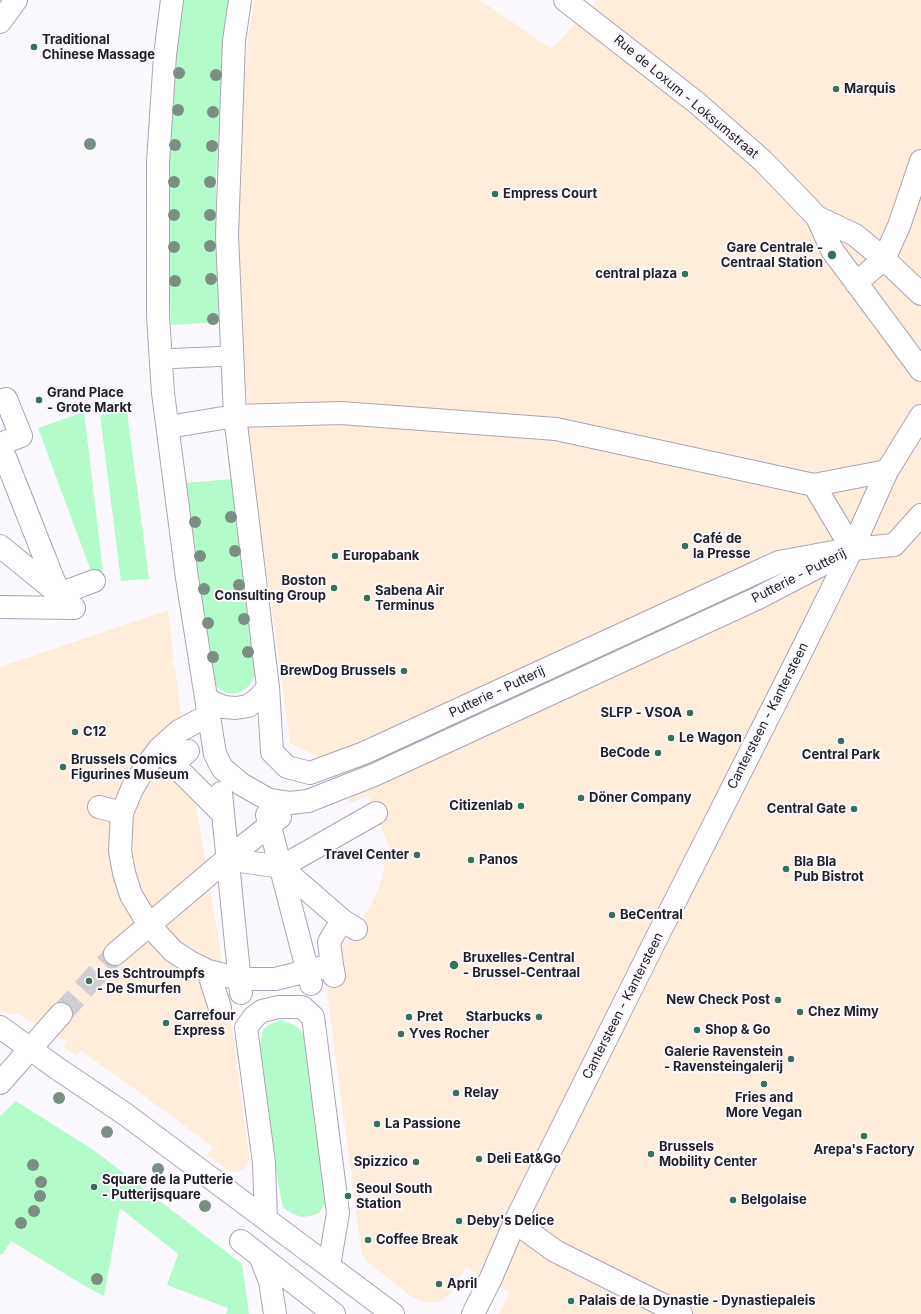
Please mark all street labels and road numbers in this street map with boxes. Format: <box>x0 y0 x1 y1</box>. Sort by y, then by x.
street label: Rue de Loxum - Loksumstraat <box>611 32 761 162</box>
street label: Putterie - Putterij <box>749 545 849 607</box>
street label: Cantersteen - Kantersteen <box>724 640 812 792</box>
street label: Putterie - Putterij <box>447 663 547 721</box>
street label: Cantersteen - Kantersteen <box>579 930 667 1082</box>

